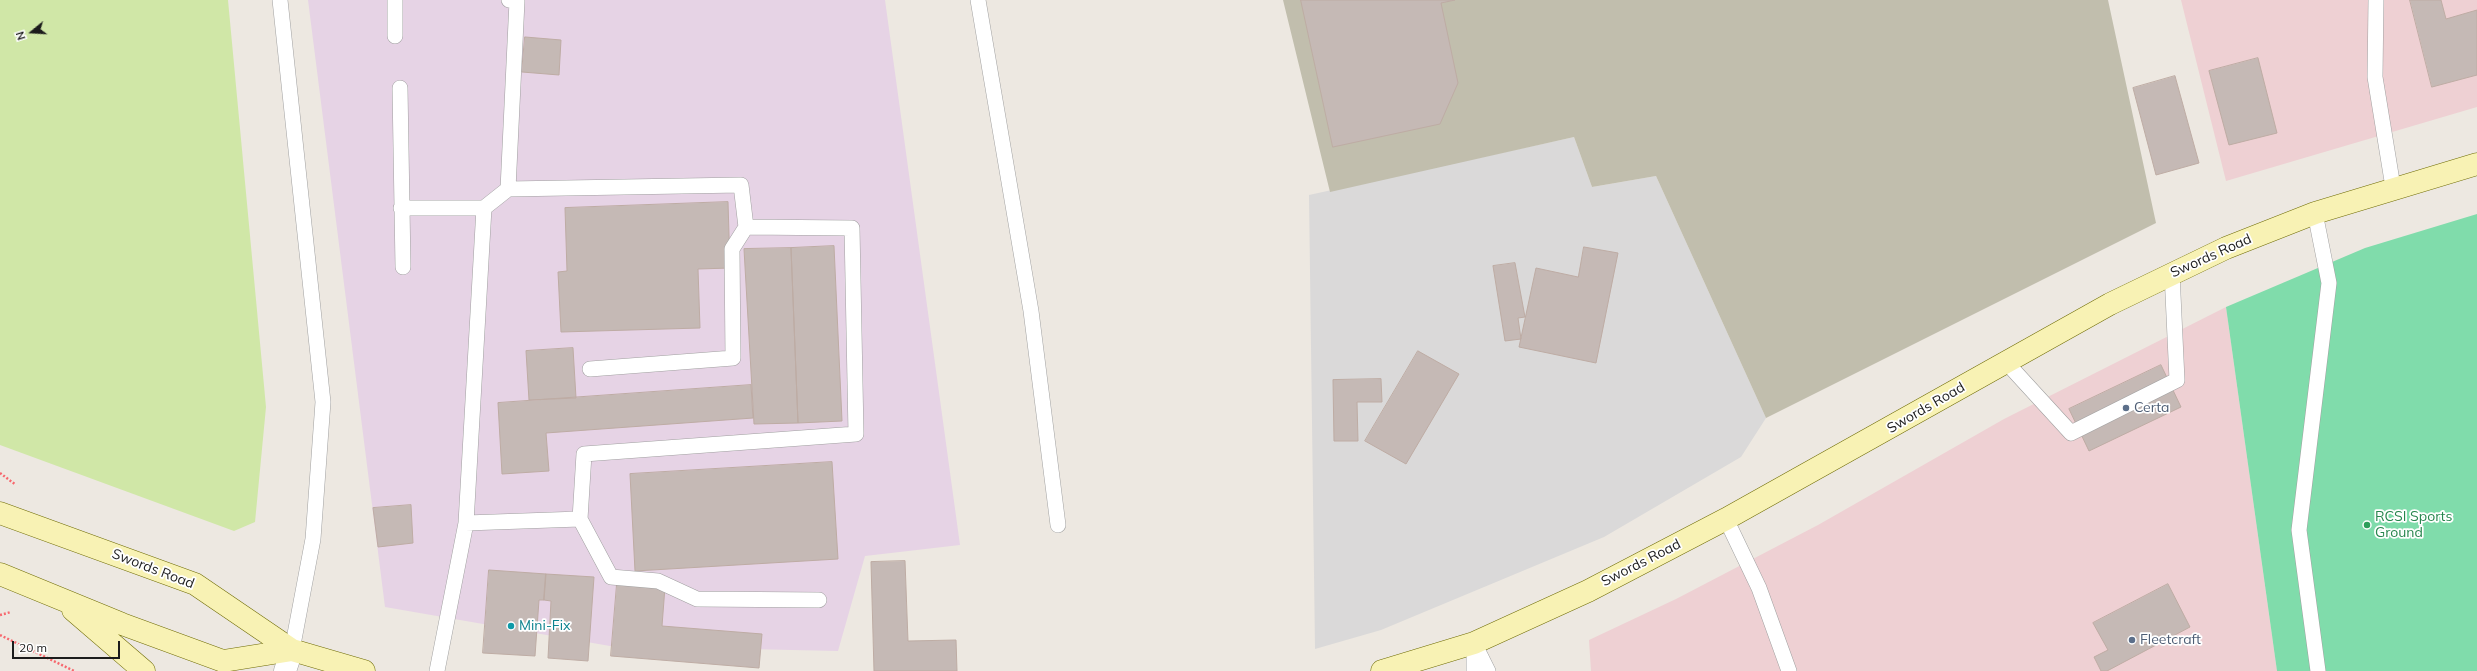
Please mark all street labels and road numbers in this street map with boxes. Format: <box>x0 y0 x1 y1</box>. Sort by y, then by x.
street label: Swords Road <box>2168 231 2254 281</box>
street label: Swords Road <box>1884 379 1968 437</box>
street label: Swords Road <box>1598 536 1684 590</box>
street label: Swords Road <box>109 546 197 592</box>

